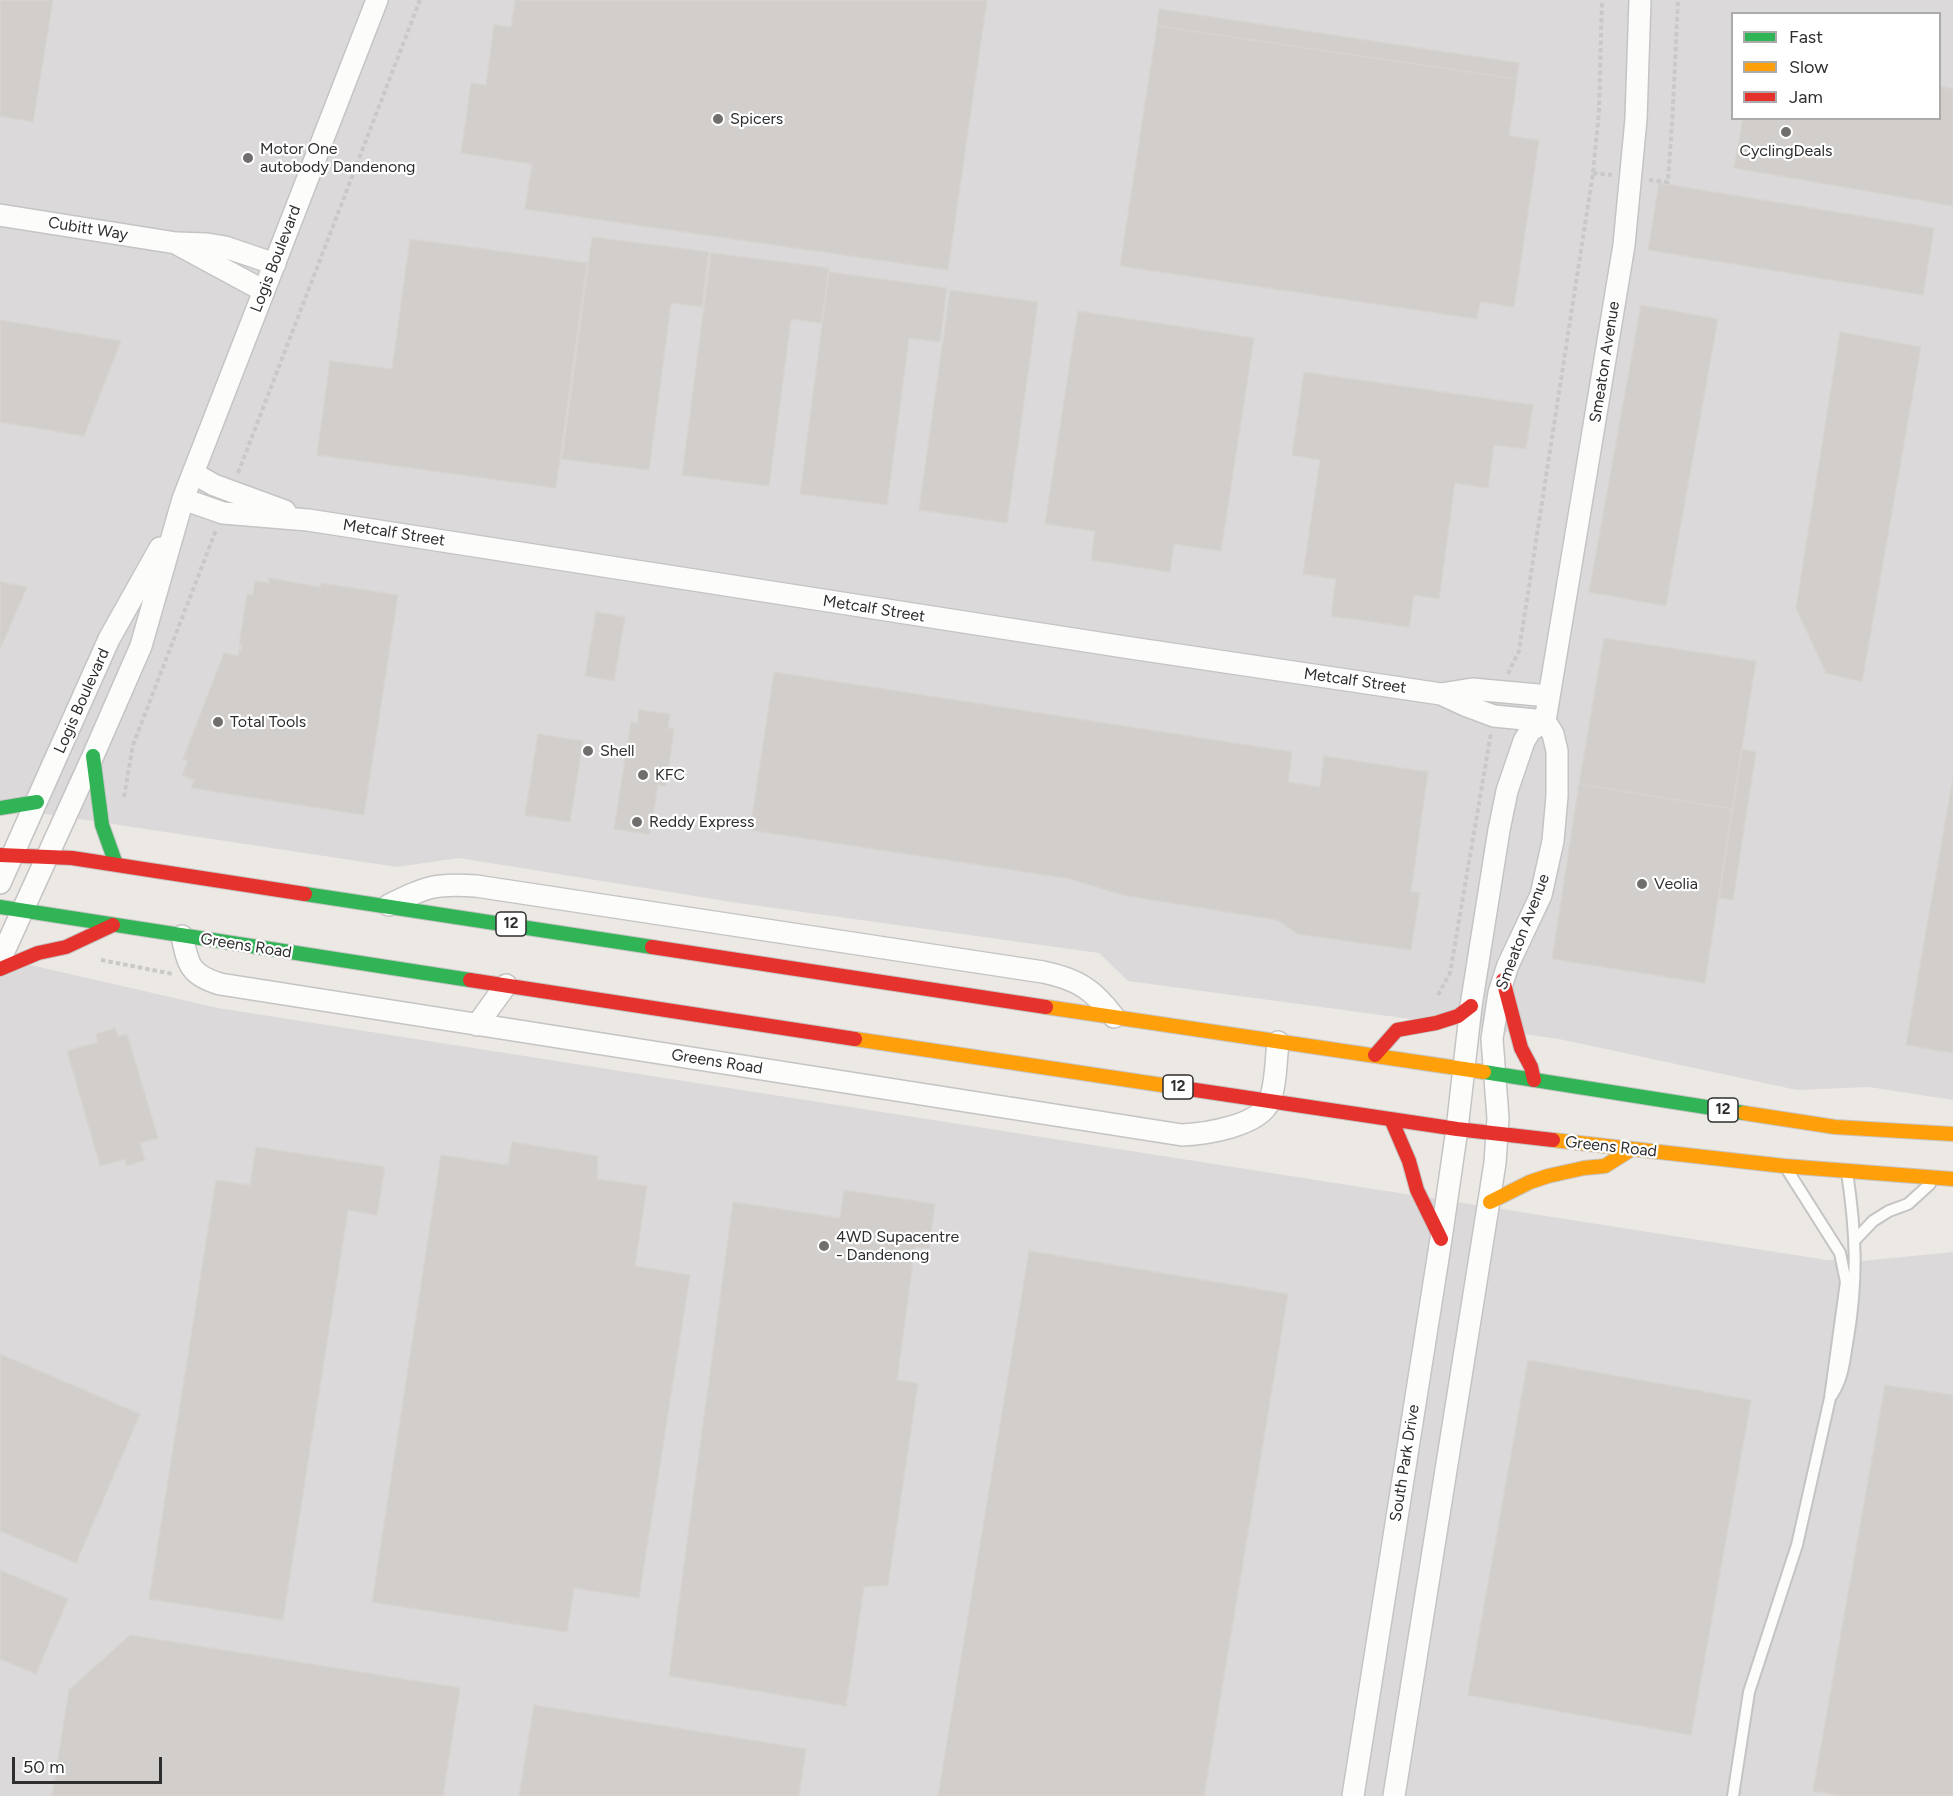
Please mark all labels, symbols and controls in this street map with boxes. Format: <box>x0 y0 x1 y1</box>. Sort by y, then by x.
legend <box>1731 12 1941 120</box>
text: Fast <box>1789 26 1823 48</box>
text: Slow <box>1789 56 1828 78</box>
text: Jam <box>1789 86 1823 108</box>
place label: Spicers <box>730 109 783 129</box>
marker: Spicers <box>711 112 725 126</box>
marker: CyclingDeals <box>1779 125 1793 139</box>
place label: Motor One autobody Dandenong <box>260 139 416 177</box>
place label: CyclingDeals <box>1740 141 1832 161</box>
marker: Motor One autobody Dandenong <box>241 151 255 165</box>
street label: Logis Boulevard <box>247 203 305 315</box>
street label: Cubitt Way <box>47 213 129 245</box>
street label: Smeaton Avenue <box>1586 300 1624 424</box>
street label: Metcalf Street <box>341 515 447 551</box>
street label: Metcalf Street <box>821 591 927 627</box>
street label: Logis Boulevard <box>50 645 114 757</box>
street label: Metcalf Street <box>1303 664 1407 698</box>
place label: Total Tools <box>230 712 306 732</box>
marker: Total Tools <box>211 715 225 729</box>
place label: Shell <box>600 741 635 761</box>
marker: Shell <box>581 744 595 758</box>
place label: KFC <box>655 765 685 785</box>
marker: KFC <box>636 768 650 782</box>
place label: Reddy Express <box>649 812 754 832</box>
marker: Reddy Express <box>630 815 644 829</box>
street label: Smeaton Avenue <box>1492 871 1554 993</box>
place label: Veolia <box>1654 874 1698 894</box>
marker: Veolia <box>1635 877 1649 891</box>
road number: 12 <box>496 912 526 936</box>
street label: Greens Road <box>199 929 293 963</box>
street label: Greens Road <box>670 1045 764 1079</box>
road number: 12 <box>1163 1075 1193 1099</box>
road number: 12 <box>1708 1098 1738 1122</box>
street label: Greens Road <box>1564 1133 1658 1161</box>
place label: 4WD Supacentre - Dandenong <box>836 1227 959 1265</box>
marker: 4WD Supacentre - Dandenong <box>817 1239 831 1253</box>
street label: South Park Drive <box>1386 1403 1424 1523</box>
scale bar <box>15 1745 165 1783</box>
text: 50 m <box>23 1756 65 1778</box>

